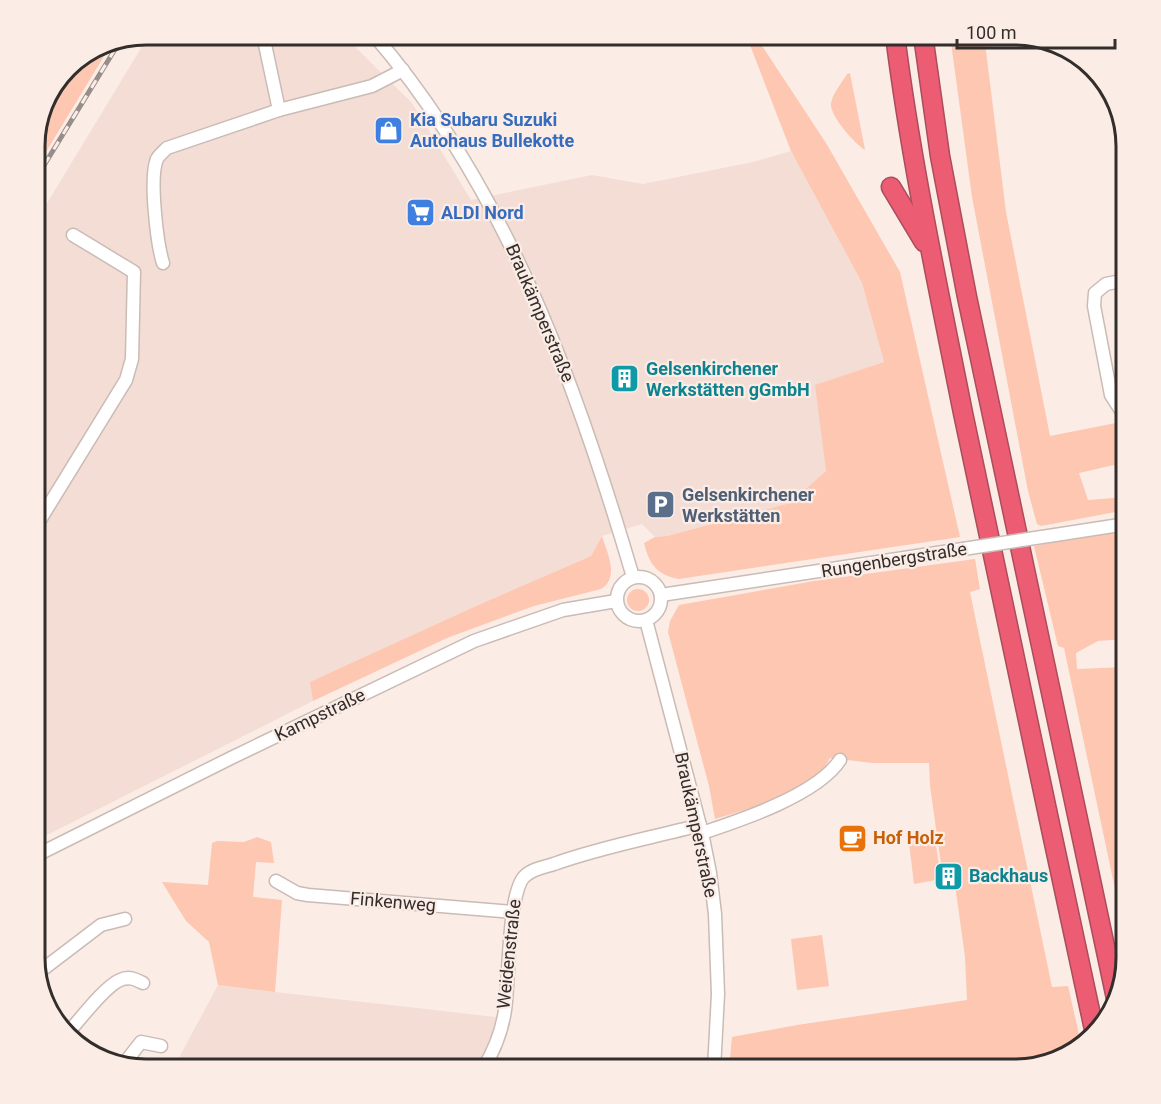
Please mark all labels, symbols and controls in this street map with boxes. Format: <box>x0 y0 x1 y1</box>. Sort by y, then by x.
scale bar <box>957 12 1114 50</box>
text: 100 m <box>966 22 1017 43</box>
place label: Kia Subaru Suzuki Autohaus Bullekotte <box>410 109 574 151</box>
shop icon: Kia Subaru Suzuki Autohaus Bullekotte <box>373 114 405 146</box>
supermarket icon: ALDI Nord <box>404 197 436 229</box>
place label: ALDI Nord <box>441 202 524 223</box>
street label: Braukämperstraße <box>502 241 579 385</box>
place label: Gelsenkirchener Werkstätten gGmbH <box>646 358 810 400</box>
building icon: Gelsenkirchener Werkstätten gGmbH <box>609 363 641 395</box>
place label: Gelsenkirchener Werkstätten <box>682 484 815 526</box>
parking icon: Gelsenkirchener Werkstätten <box>645 489 677 521</box>
street label: Rungenbergstraße <box>820 538 968 581</box>
street label: Kampstraße <box>271 684 368 745</box>
street label: Braukämperstraße <box>671 750 722 900</box>
cafe icon: Hof Holz <box>836 822 868 854</box>
place label: Hof Holz <box>873 827 944 848</box>
building icon: Backhaus <box>932 860 964 892</box>
place label: Backhaus <box>969 865 1048 886</box>
street label: Finkenweg <box>349 887 437 916</box>
street label: Weidenstraße <box>492 898 525 1010</box>

